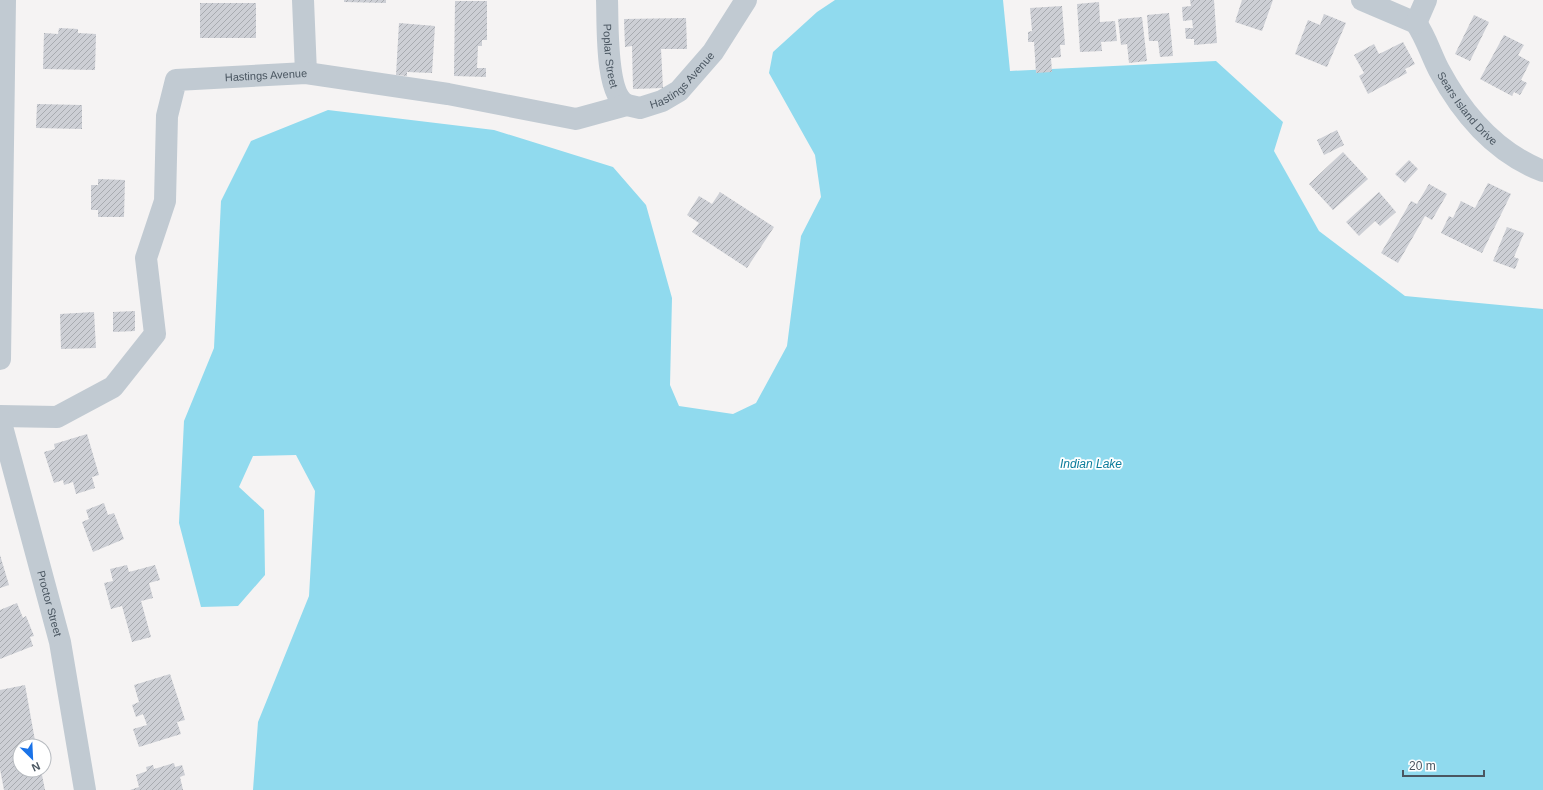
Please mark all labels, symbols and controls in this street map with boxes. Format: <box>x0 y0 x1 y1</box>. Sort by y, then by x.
street label: Poplar Street <box>601 24 620 89</box>
street label: Hastings Avenue <box>648 49 716 111</box>
street label: Hastings Avenue <box>224 67 307 83</box>
street label: Sears Island Drive <box>1435 70 1500 147</box>
water label: Indian Lake <box>1060 457 1122 471</box>
street label: Proctor Street <box>35 569 64 638</box>
north arrow <box>12 738 52 778</box>
scale bar <box>1403 752 1484 778</box>
text: 20 m <box>1409 759 1436 773</box>
text: N <box>30 760 42 774</box>

